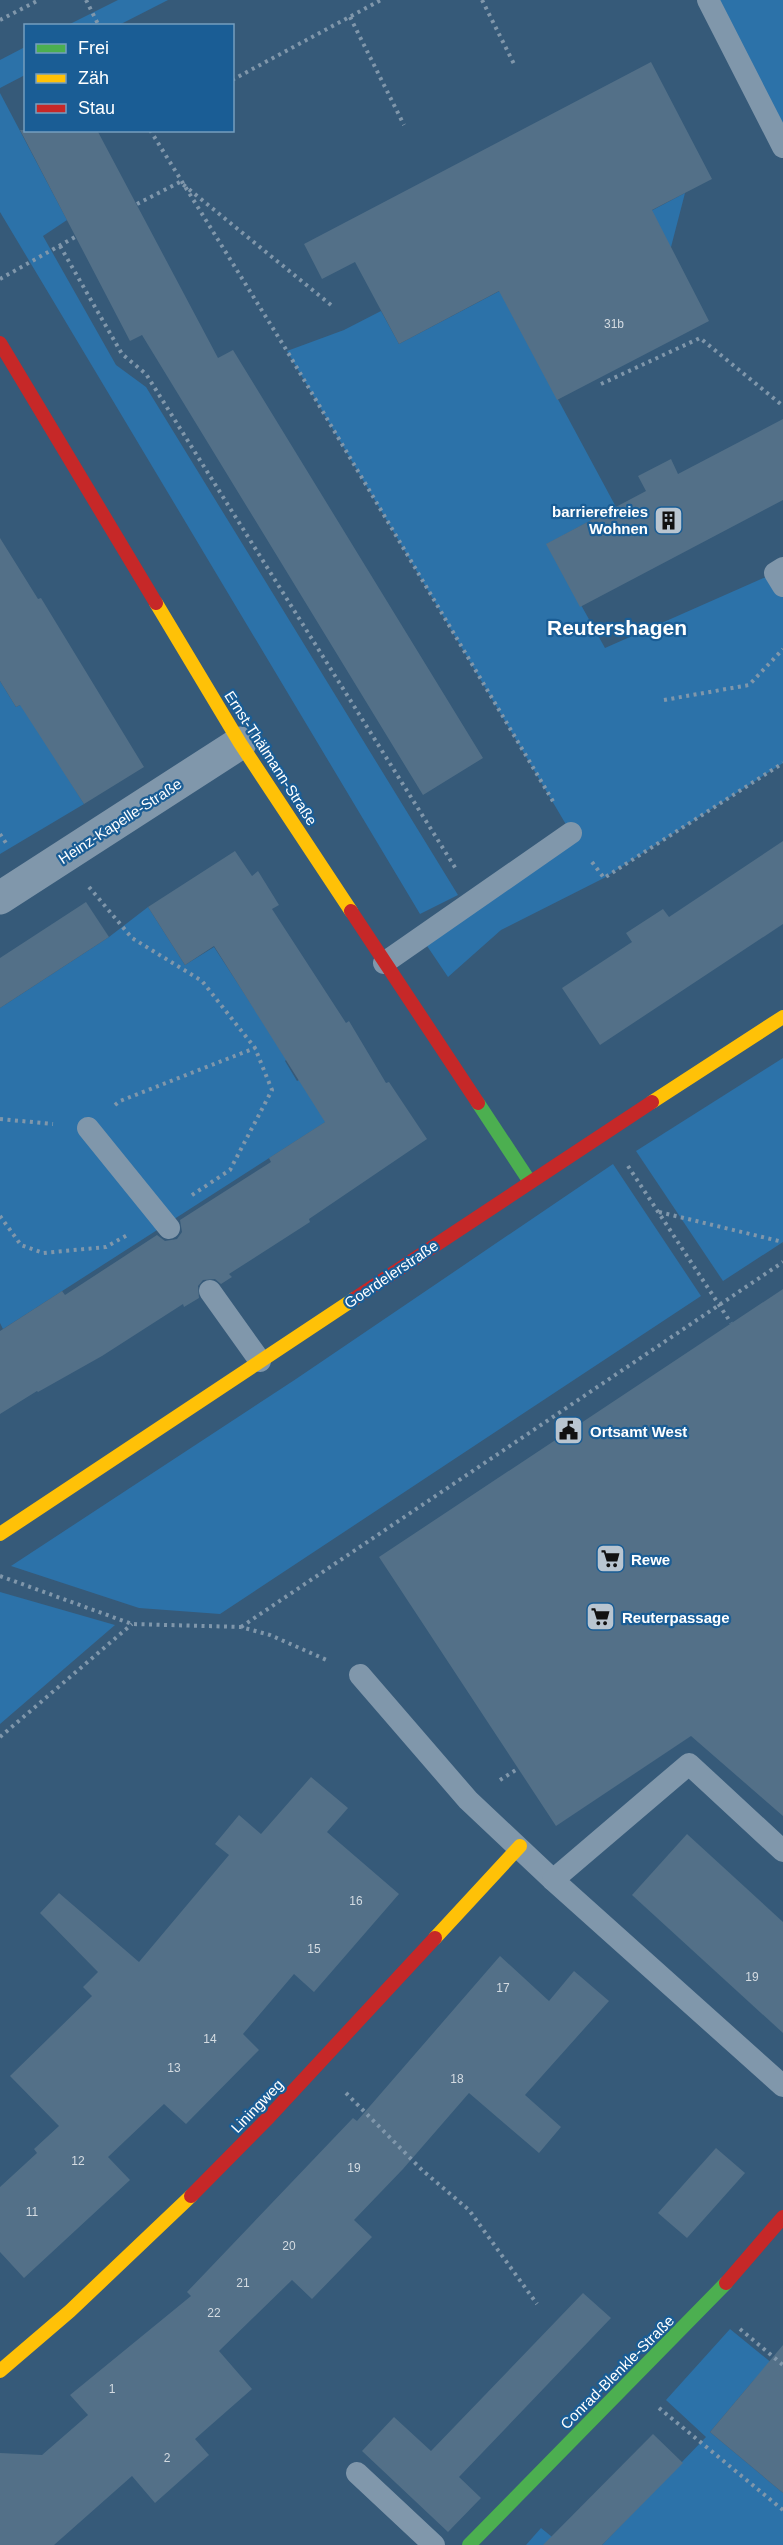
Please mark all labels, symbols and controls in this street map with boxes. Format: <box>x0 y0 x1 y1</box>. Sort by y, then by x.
legend <box>24 24 234 132</box>
text: Frei <box>78 38 109 58</box>
text: Zäh <box>78 68 109 88</box>
text: Stau <box>78 98 115 118</box>
house number: 31b <box>604 317 624 331</box>
place label: barrierefreies Wohnen <box>552 503 648 537</box>
building icon: barrierefreies Wohnen <box>653 504 685 536</box>
district label: Reutershagen <box>547 616 687 639</box>
street label: Ernst-Thälmann-Straße <box>221 688 321 828</box>
street label: Heinz-Kapelle-Straße <box>55 775 185 867</box>
street label: Goerdelerstraße <box>341 1236 441 1312</box>
public building icon: Ortsamt West <box>553 1415 585 1447</box>
place label: Ortsamt West <box>590 1423 687 1440</box>
supermarket icon: Rewe <box>594 1543 626 1575</box>
place label: Rewe <box>631 1551 670 1568</box>
supermarket icon: Reuterpassage <box>585 1601 617 1633</box>
place label: Reuterpassage <box>622 1609 730 1626</box>
house number: 16 <box>349 1894 363 1908</box>
house number: 15 <box>307 1942 321 1956</box>
house number: 19 <box>745 1970 759 1984</box>
house number: 17 <box>496 1981 510 1995</box>
house number: 14 <box>203 2032 217 2046</box>
house number: 13 <box>167 2061 181 2075</box>
house number: 18 <box>450 2072 464 2086</box>
street label: Liningweg <box>227 2076 287 2136</box>
house number: 12 <box>71 2154 85 2168</box>
house number: 19 <box>347 2161 361 2175</box>
house number: 11 <box>26 2205 39 2219</box>
house number: 20 <box>282 2239 296 2253</box>
house number: 21 <box>236 2276 250 2290</box>
house number: 22 <box>207 2306 221 2320</box>
street label: Conrad-Blenkle-Straße <box>557 2312 677 2432</box>
house number: 1 <box>109 2382 116 2396</box>
house number: 2 <box>164 2451 171 2465</box>

